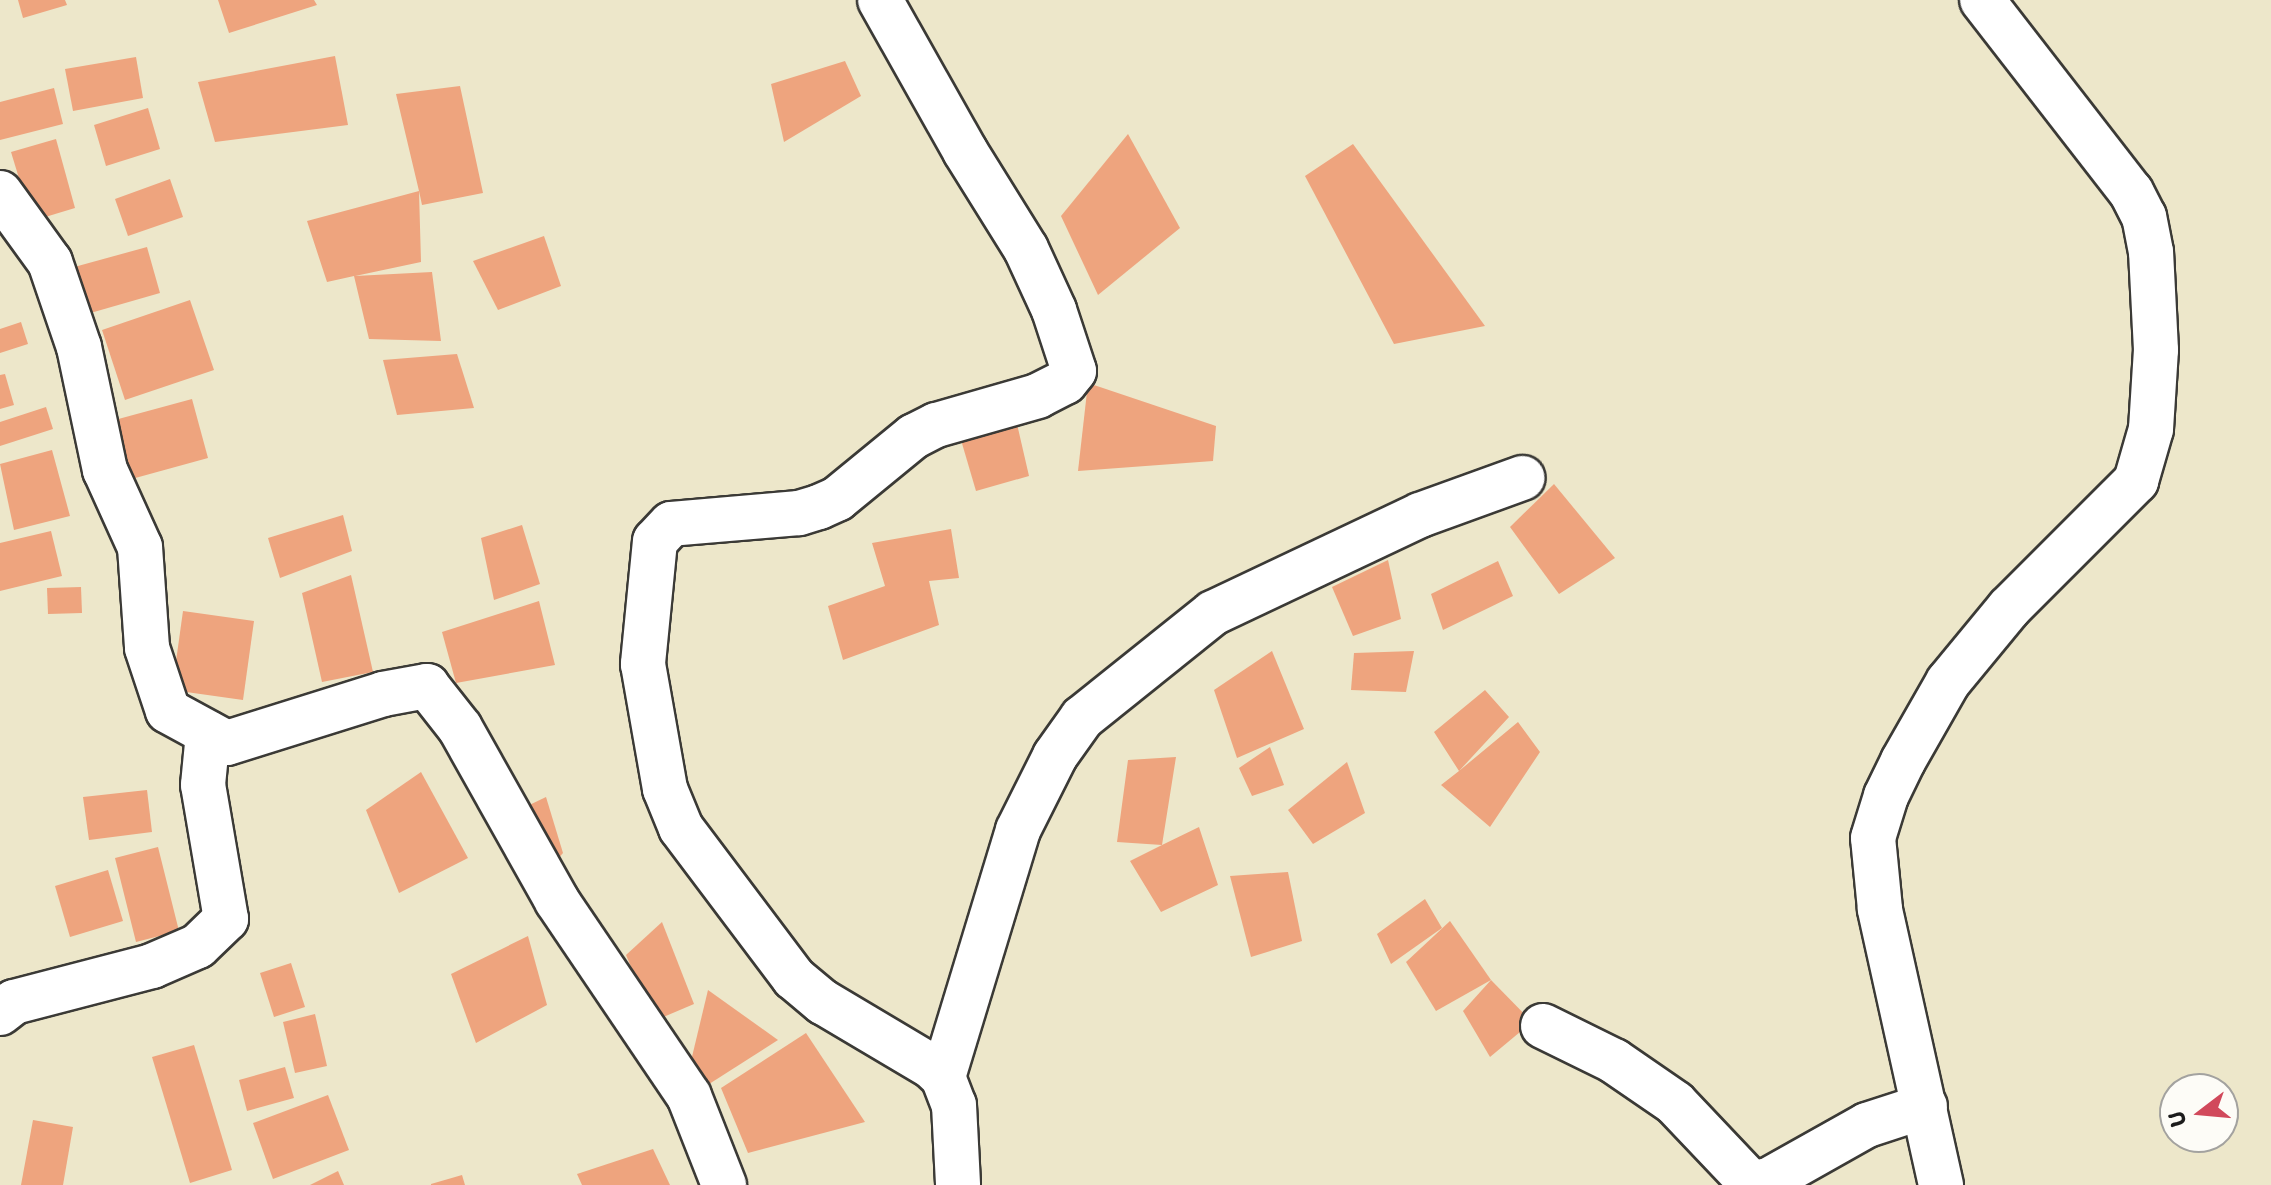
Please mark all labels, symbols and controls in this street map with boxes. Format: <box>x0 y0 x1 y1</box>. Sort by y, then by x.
north arrow <box>2159 1073 2239 1153</box>
text: U <box>2161 1108 2193 1130</box>

